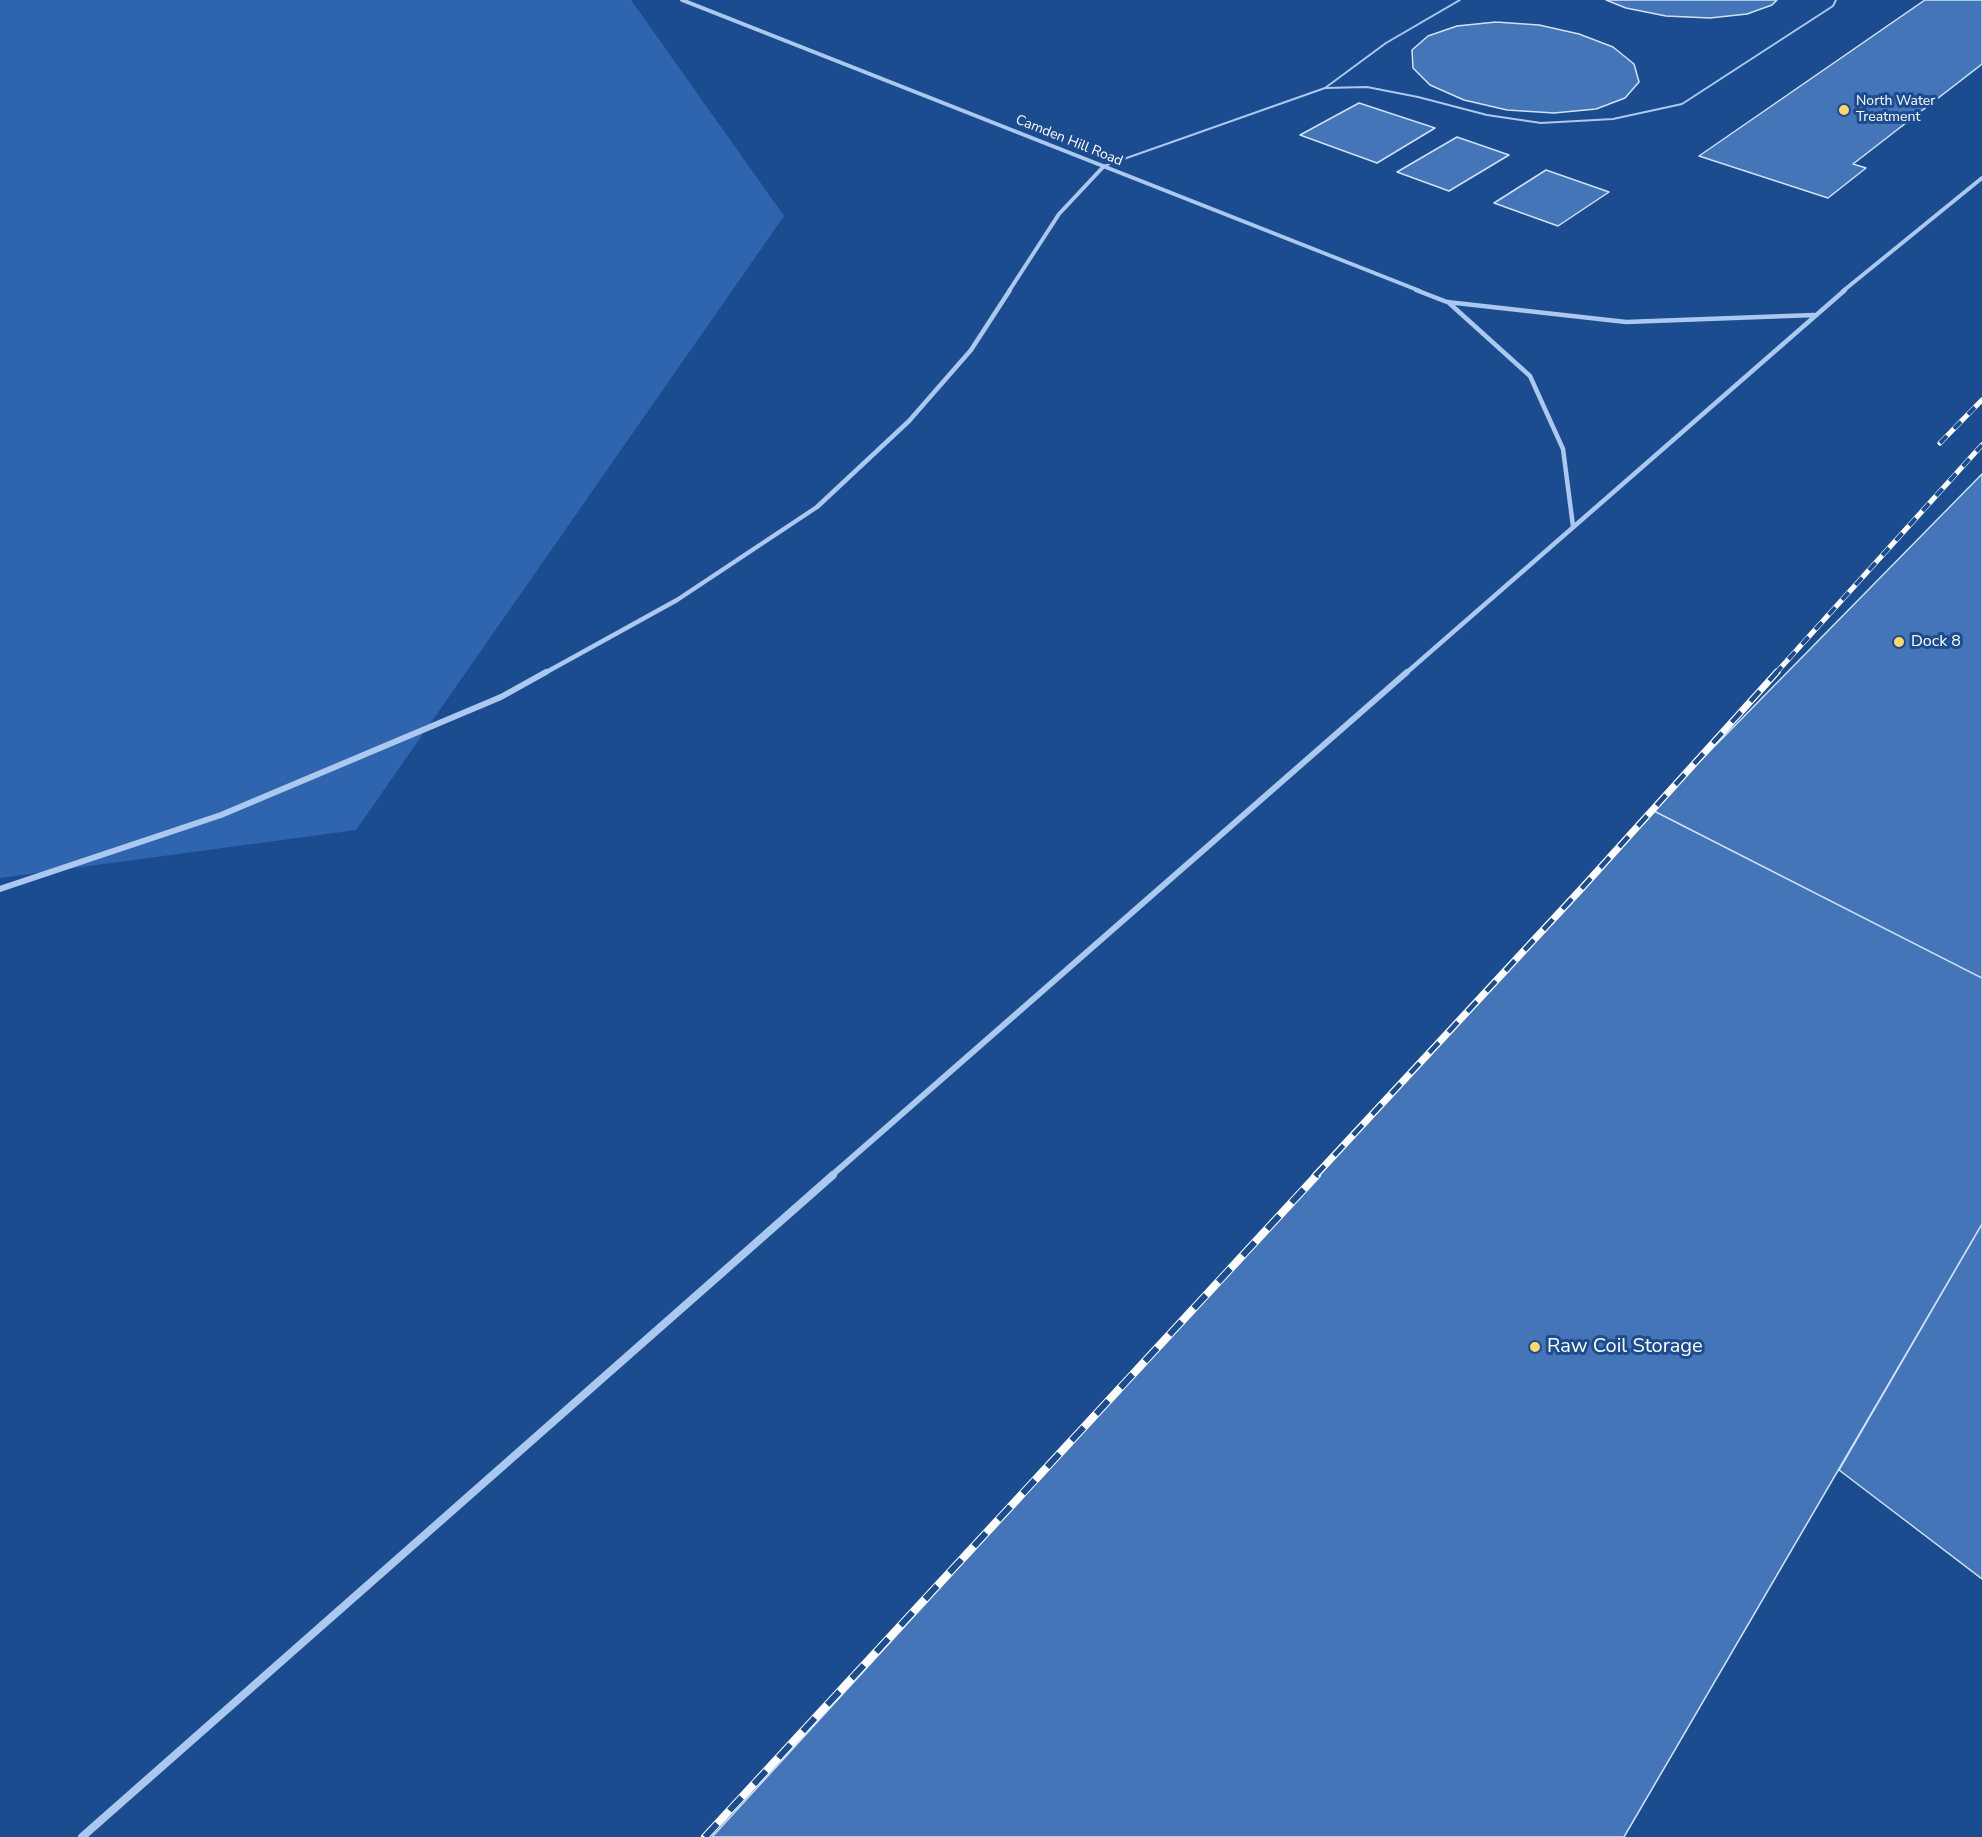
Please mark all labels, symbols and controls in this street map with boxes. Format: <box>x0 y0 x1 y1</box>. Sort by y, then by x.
place label: North Water Treatment <box>1856 94 1935 126</box>
marker: North Water Treatment <box>1837 103 1851 117</box>
street label: Camden Hill Road <box>1013 112 1125 170</box>
place label: Dock 8 <box>1911 632 1961 652</box>
marker: Dock 8 <box>1892 635 1906 649</box>
place label: Raw Coil Storage <box>1547 1335 1703 1359</box>
marker: Raw Coil Storage <box>1528 1340 1542 1354</box>

